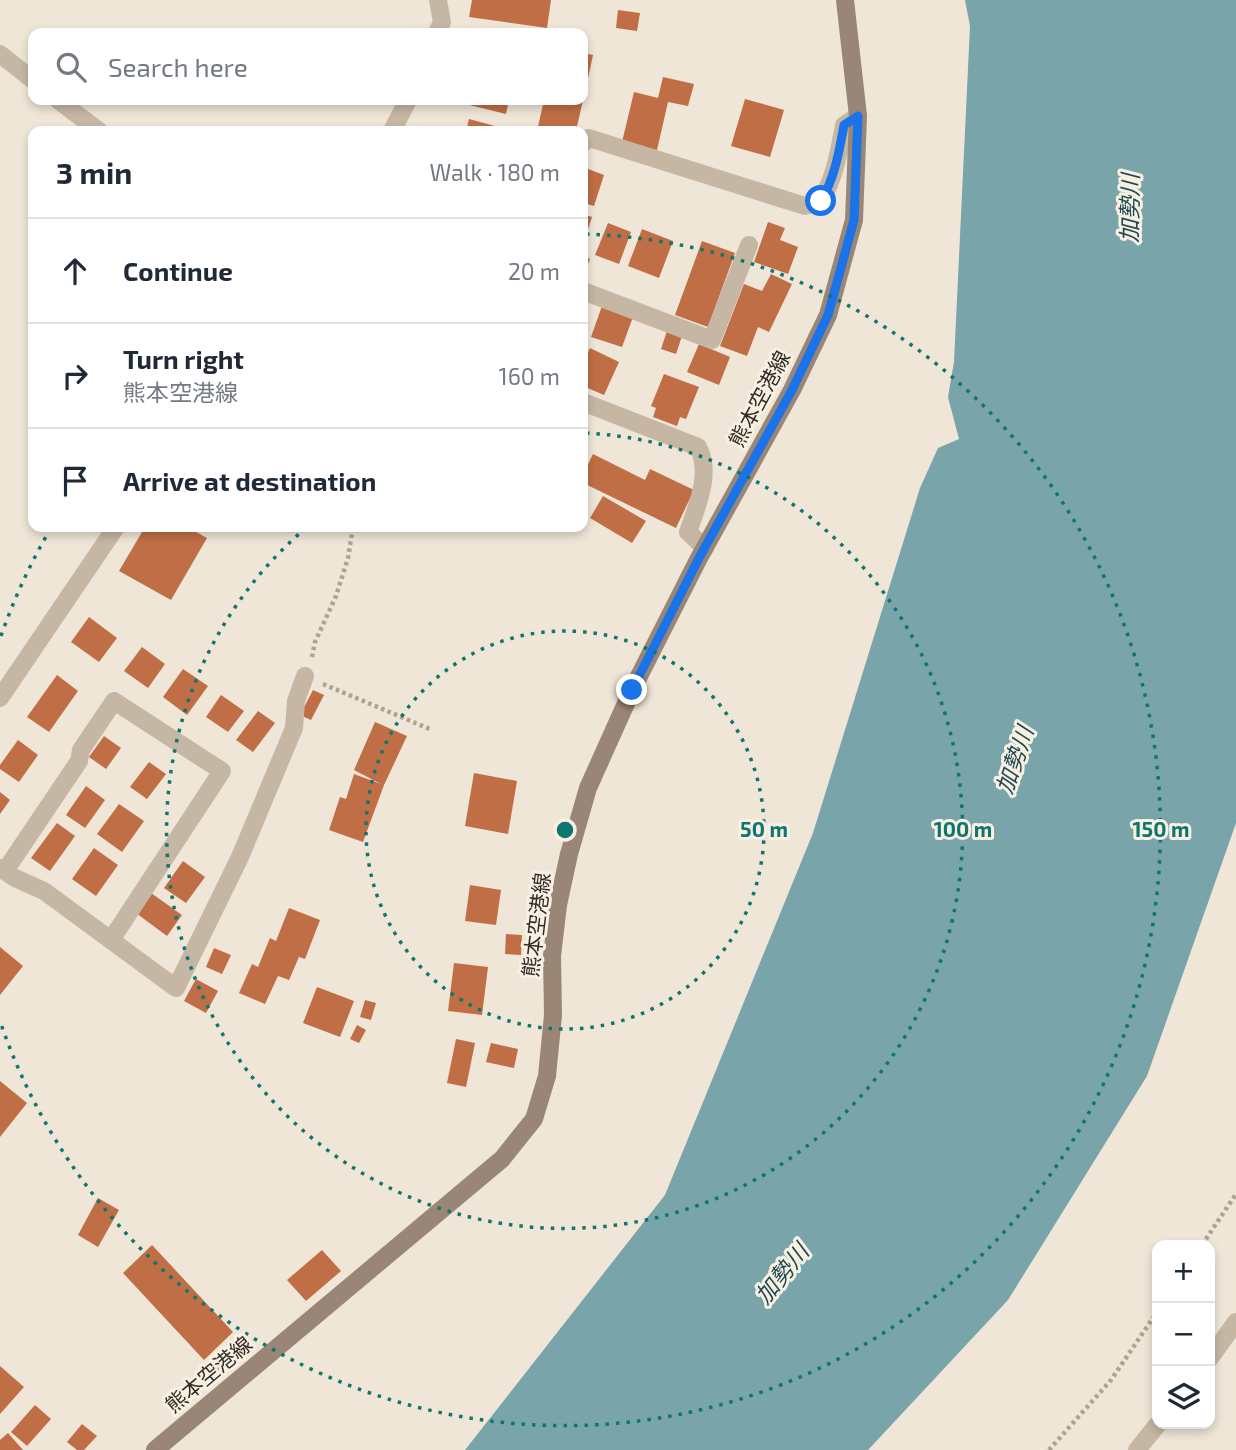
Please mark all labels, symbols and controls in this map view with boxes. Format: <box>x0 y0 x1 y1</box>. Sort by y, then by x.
search box <box>28 28 588 105</box>
icon: search <box>52 48 90 86</box>
text: Search here <box>108 51 248 82</box>
text: 3 min <box>56 154 132 190</box>
text: Walk · 180 m <box>430 158 560 186</box>
water label: 加勢川 <box>1114 170 1144 243</box>
route start <box>805 185 836 216</box>
icon: ahead <box>56 252 94 290</box>
text: Continue <box>123 255 233 286</box>
text: 20 m <box>508 257 560 285</box>
text: Turn right <box>123 343 244 374</box>
street label: 熊本空港線 <box>723 346 794 451</box>
icon: right <box>56 357 94 395</box>
text: 160 m <box>499 362 560 390</box>
text: 熊本空港線 <box>123 378 238 406</box>
icon: arrive <box>56 462 94 500</box>
text: Arrive at destination <box>123 465 376 496</box>
route end <box>616 674 647 705</box>
water label: 加勢川 <box>990 720 1040 797</box>
text: 50 m <box>740 816 788 841</box>
text: 100 m <box>934 816 992 841</box>
text: 150 m <box>1133 816 1189 841</box>
centre of rings <box>553 818 577 842</box>
street label: 熊本空港線 <box>517 871 554 978</box>
water label: 加勢川 <box>749 1235 816 1309</box>
map controls <box>1152 1240 1215 1429</box>
button: + <box>1152 1240 1215 1303</box>
button: − <box>1152 1303 1215 1366</box>
street label: 熊本空港線 <box>160 1331 256 1417</box>
button: layers <box>1152 1366 1215 1429</box>

